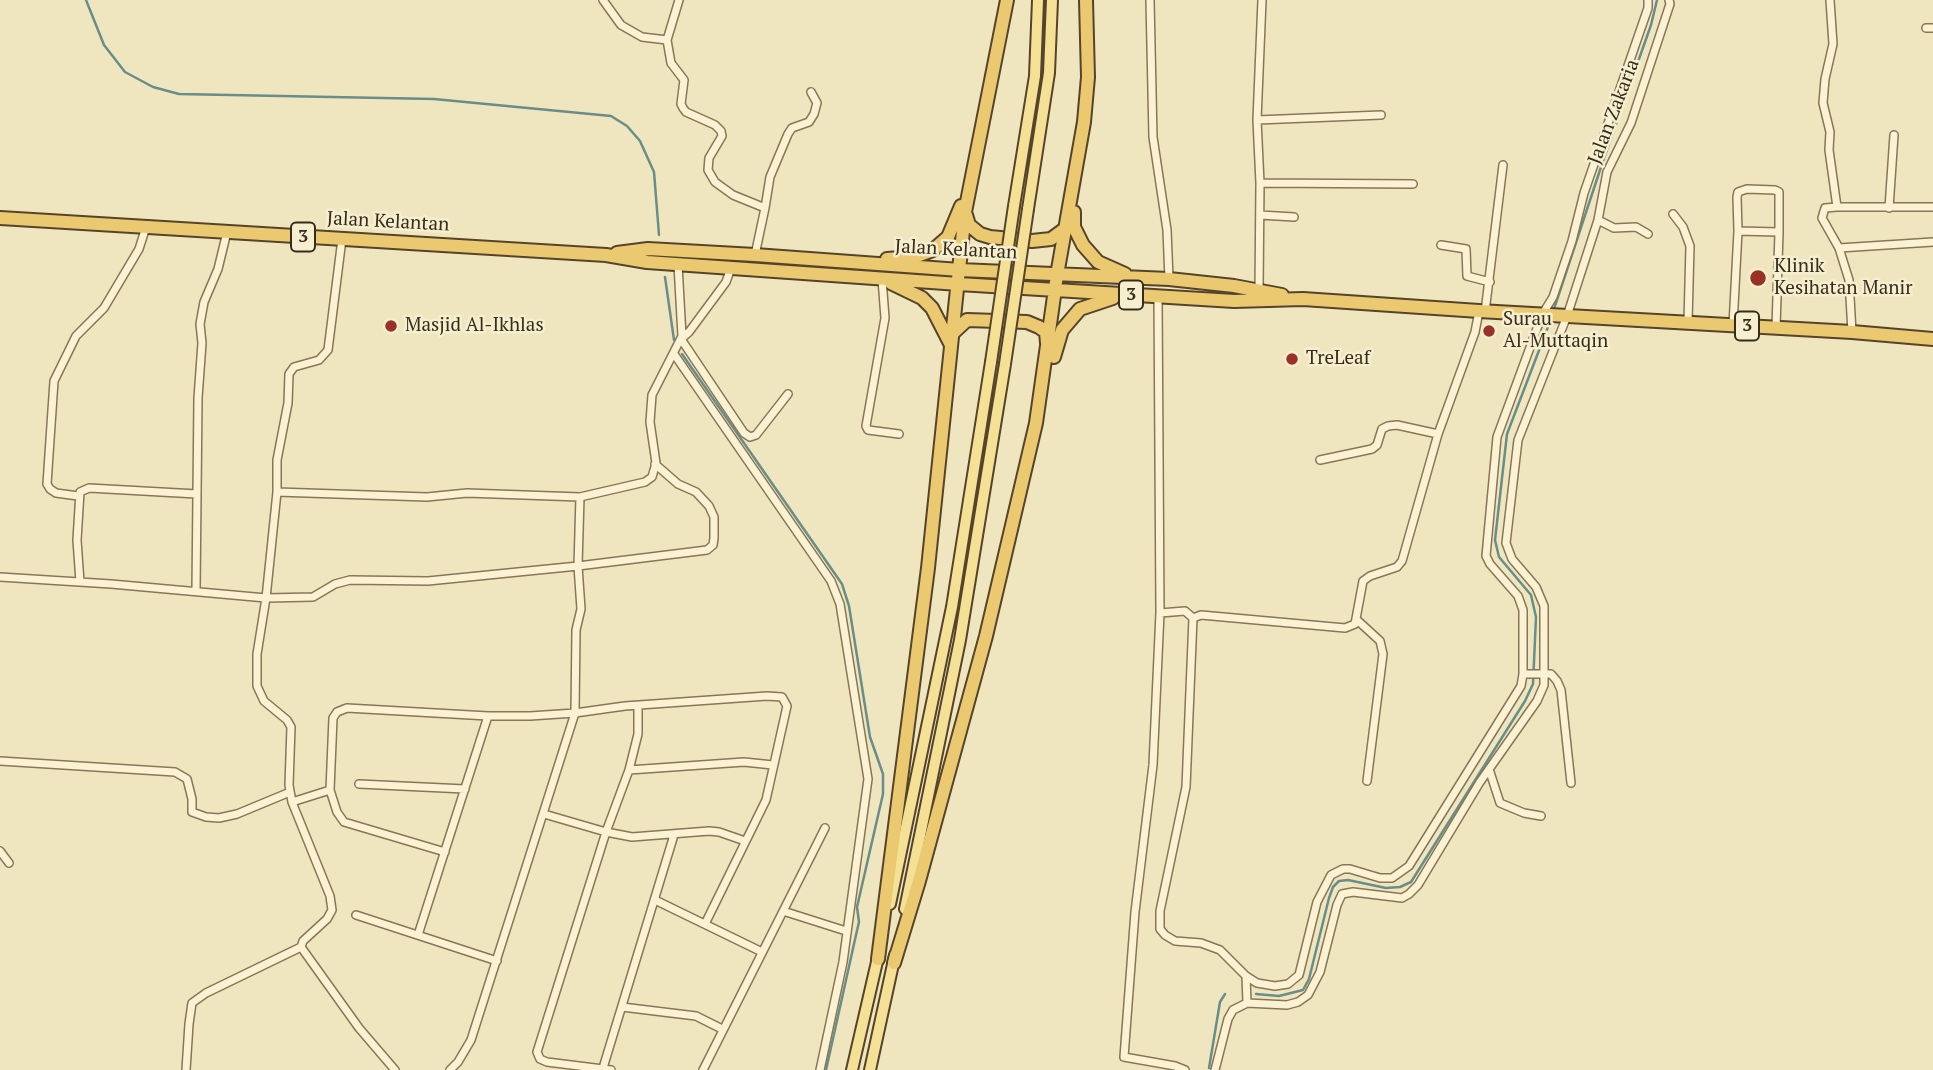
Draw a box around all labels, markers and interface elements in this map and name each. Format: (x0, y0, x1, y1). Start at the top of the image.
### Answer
street label: Jalan Zakaria (1584, 56, 1644, 168)
street label: Jalan Kelantan (326, 207, 450, 237)
road number: 3 (291, 222, 315, 251)
street label: Jalan Kelantan (894, 235, 1018, 265)
place label: Klinik Kesihatan Manir (1774, 256, 1913, 300)
marker: Klinik Kesihatan Manir (1748, 268, 1768, 288)
road number: 3 (1119, 281, 1143, 310)
place label: Surau Al-Muttaqin (1503, 309, 1608, 353)
road number: 3 (1735, 312, 1759, 340)
place label: Masjid Al-Ikhlas (405, 315, 544, 337)
marker: Masjid Al-Ikhlas (383, 318, 399, 334)
marker: Surau Al-Muttaqin (1481, 323, 1497, 339)
place label: TreLeaf (1306, 348, 1370, 370)
marker: TreLeaf (1284, 351, 1300, 367)

